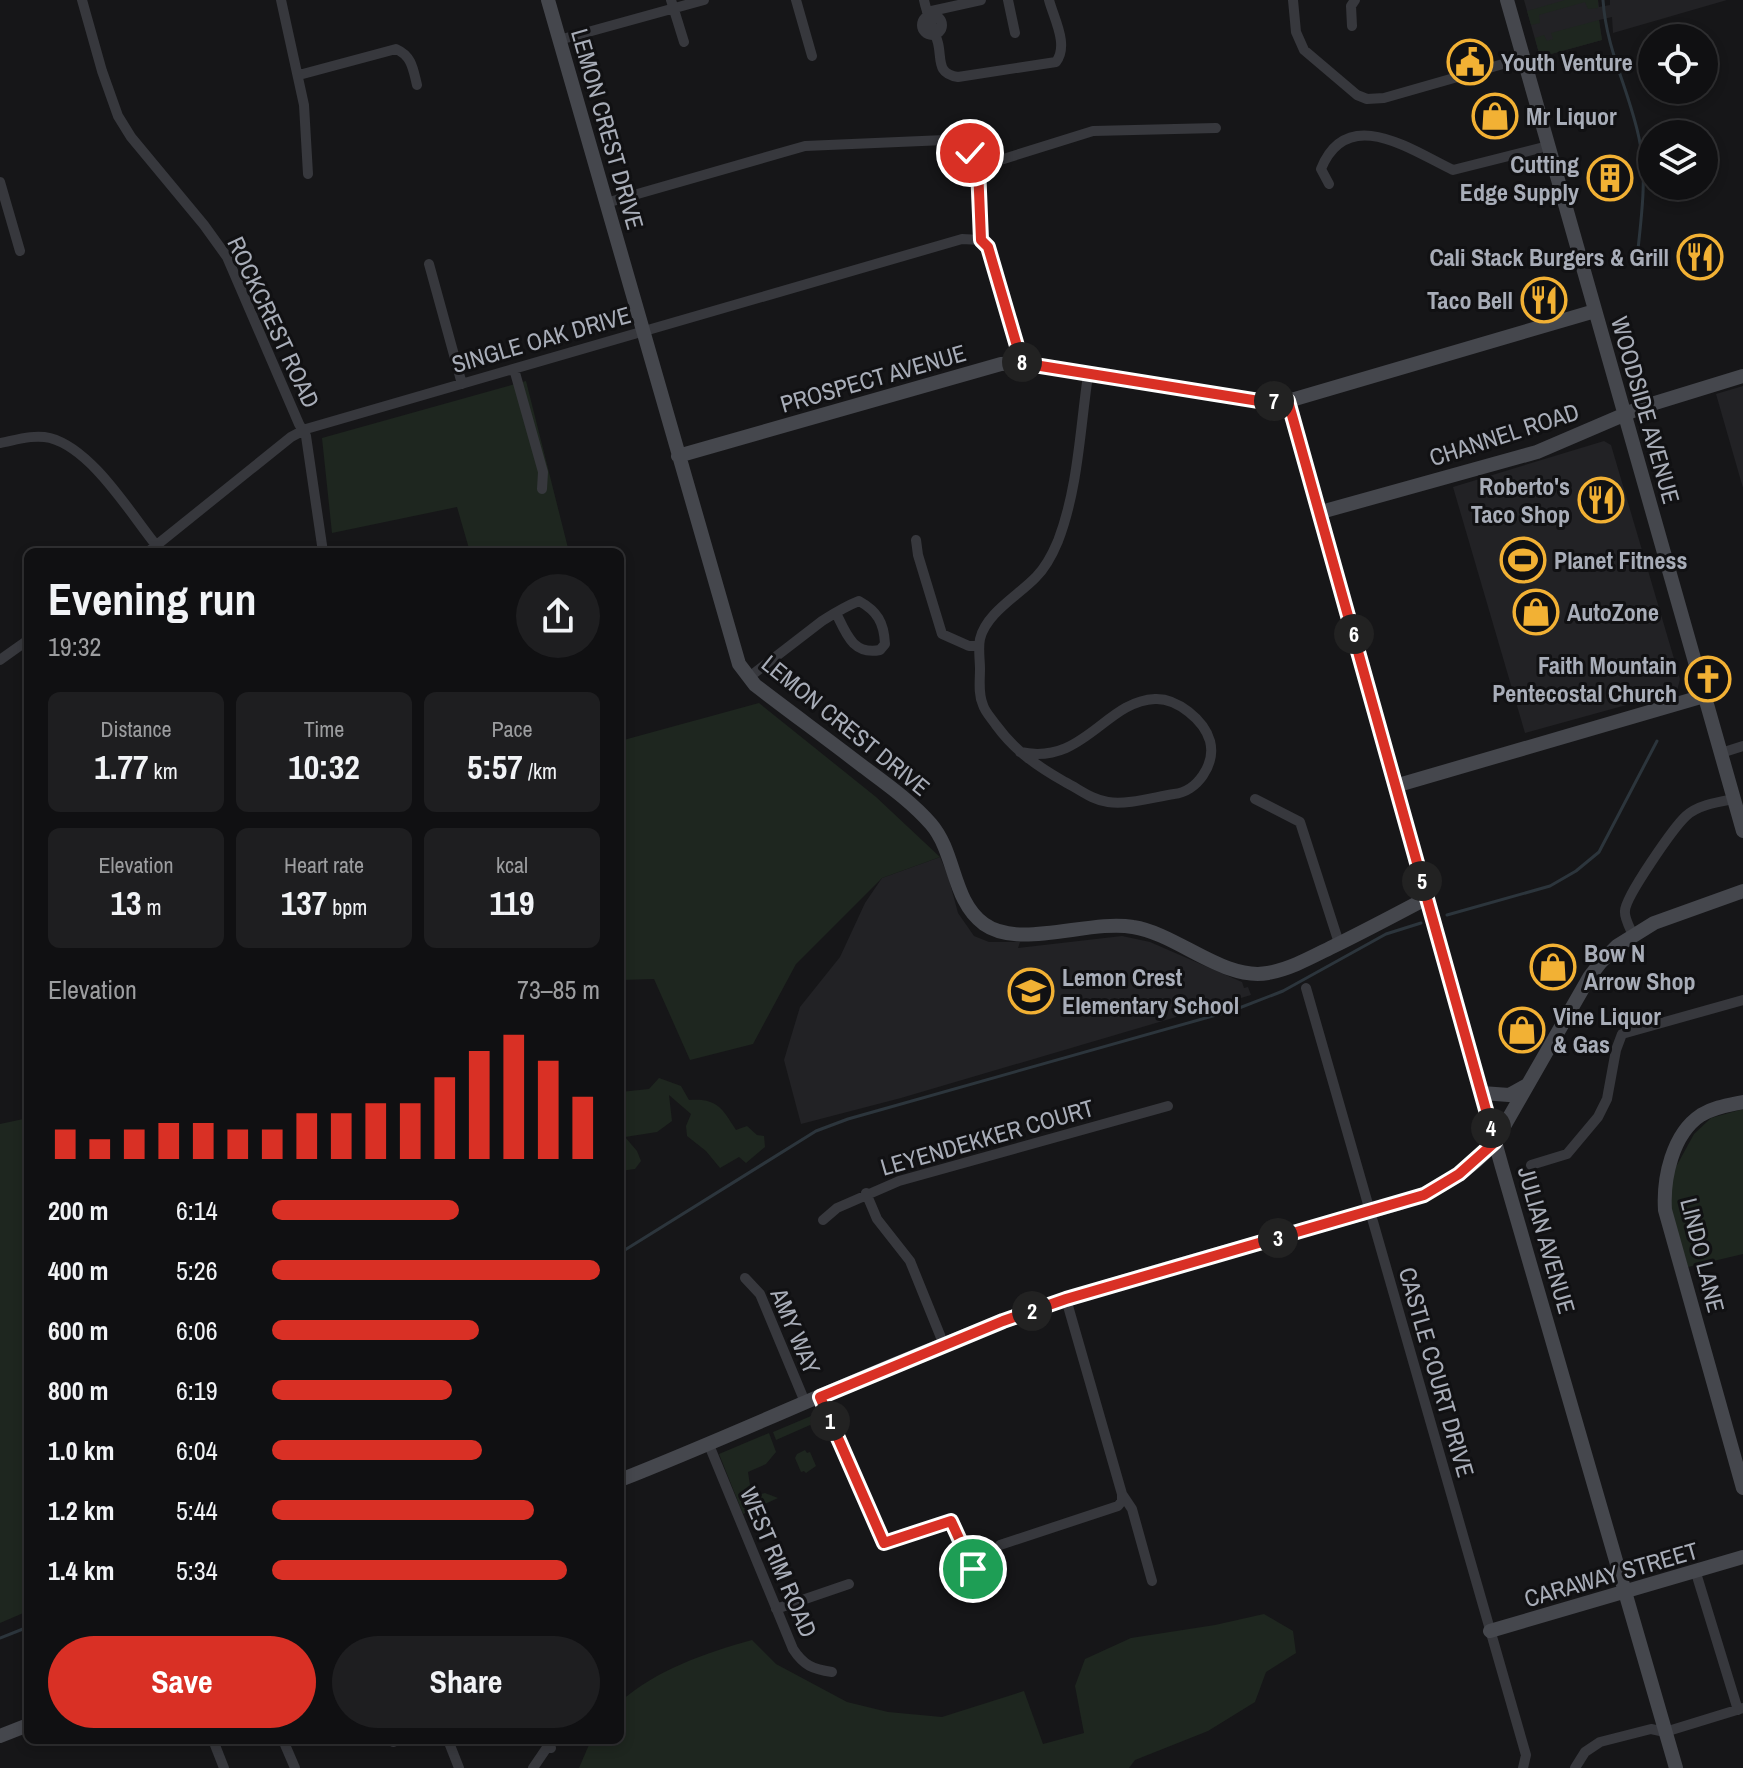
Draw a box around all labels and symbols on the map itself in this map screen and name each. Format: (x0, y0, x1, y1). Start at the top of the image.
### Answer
street label: LEMON CREST DRIVE (564, 25, 652, 233)
public building icon: Youth Venture (1446, 38, 1494, 86)
place label: Youth Venture (1501, 46, 1633, 78)
shop icon: Mr Liquor (1471, 92, 1519, 140)
place label: Mr Liquor (1526, 100, 1617, 132)
pin (936, 119, 1004, 187)
place label: Cutting Edge Supply (1460, 148, 1579, 208)
building icon: Cutting Edge Supply (1586, 154, 1634, 202)
street label: ROCKCREST ROAD (220, 231, 328, 413)
restaurant icon: Cali Stack Burgers & Grill (1676, 233, 1724, 281)
place label: Cali Stack Burgers & Grill (1429, 241, 1669, 273)
restaurant icon: Taco Bell (1520, 276, 1568, 324)
place label: Taco Bell (1427, 284, 1513, 316)
street label: SINGLE OAK DRIVE (448, 298, 634, 380)
street label: WOODSIDE AVENUE (1604, 313, 1688, 507)
street label: PROSPECT AVENUE (776, 336, 970, 420)
pin: 8 (1002, 342, 1042, 382)
pin: 7 (1254, 381, 1294, 421)
street label: CHANNEL ROAD (1425, 395, 1583, 473)
place label: Roberto's Taco Shop (1471, 470, 1570, 530)
restaurant icon: Roberto's Taco Shop (1577, 476, 1625, 524)
sports icon: Planet Fitness (1499, 536, 1547, 584)
place label: Planet Fitness (1554, 544, 1687, 576)
shop icon: AutoZone (1512, 588, 1560, 636)
place label: AutoZone (1567, 596, 1659, 628)
pin: 6 (1334, 614, 1374, 654)
street label: LEMON CREST DRIVE (755, 647, 937, 803)
place label: Faith Mountain Pentecostal Church (1492, 649, 1677, 709)
church icon: Faith Mountain Pentecostal Church (1684, 655, 1732, 703)
pin: 5 (1402, 861, 1442, 901)
place label: Bow N Arrow Shop (1584, 937, 1696, 997)
shop icon: Bow N Arrow Shop (1529, 943, 1577, 991)
place label: Lemon Crest Elementary School (1062, 961, 1239, 1021)
school or university icon: Lemon Crest Elementary School (1007, 967, 1055, 1015)
place label: Vine Liquor & Gas (1553, 1000, 1661, 1060)
shop icon: Vine Liquor & Gas (1498, 1006, 1546, 1054)
street label: LEYENDEKKER COURT (877, 1091, 1097, 1183)
pin: 4 (1471, 1108, 1511, 1148)
street label: JULIAN AVENUE (1511, 1163, 1583, 1317)
street label: LINDO LANE (1673, 1194, 1733, 1316)
pin: 3 (1258, 1218, 1298, 1258)
street label: CASTLE COURT DRIVE (1392, 1263, 1482, 1481)
street label: AMY WAY (763, 1282, 828, 1379)
pin: 2 (1012, 1291, 1052, 1331)
pin: 1 (810, 1401, 850, 1441)
street label: WEST RIM ROAD (733, 1482, 825, 1642)
street label: CARAWAY STREET (1520, 1534, 1702, 1614)
pin (939, 1535, 1007, 1603)

